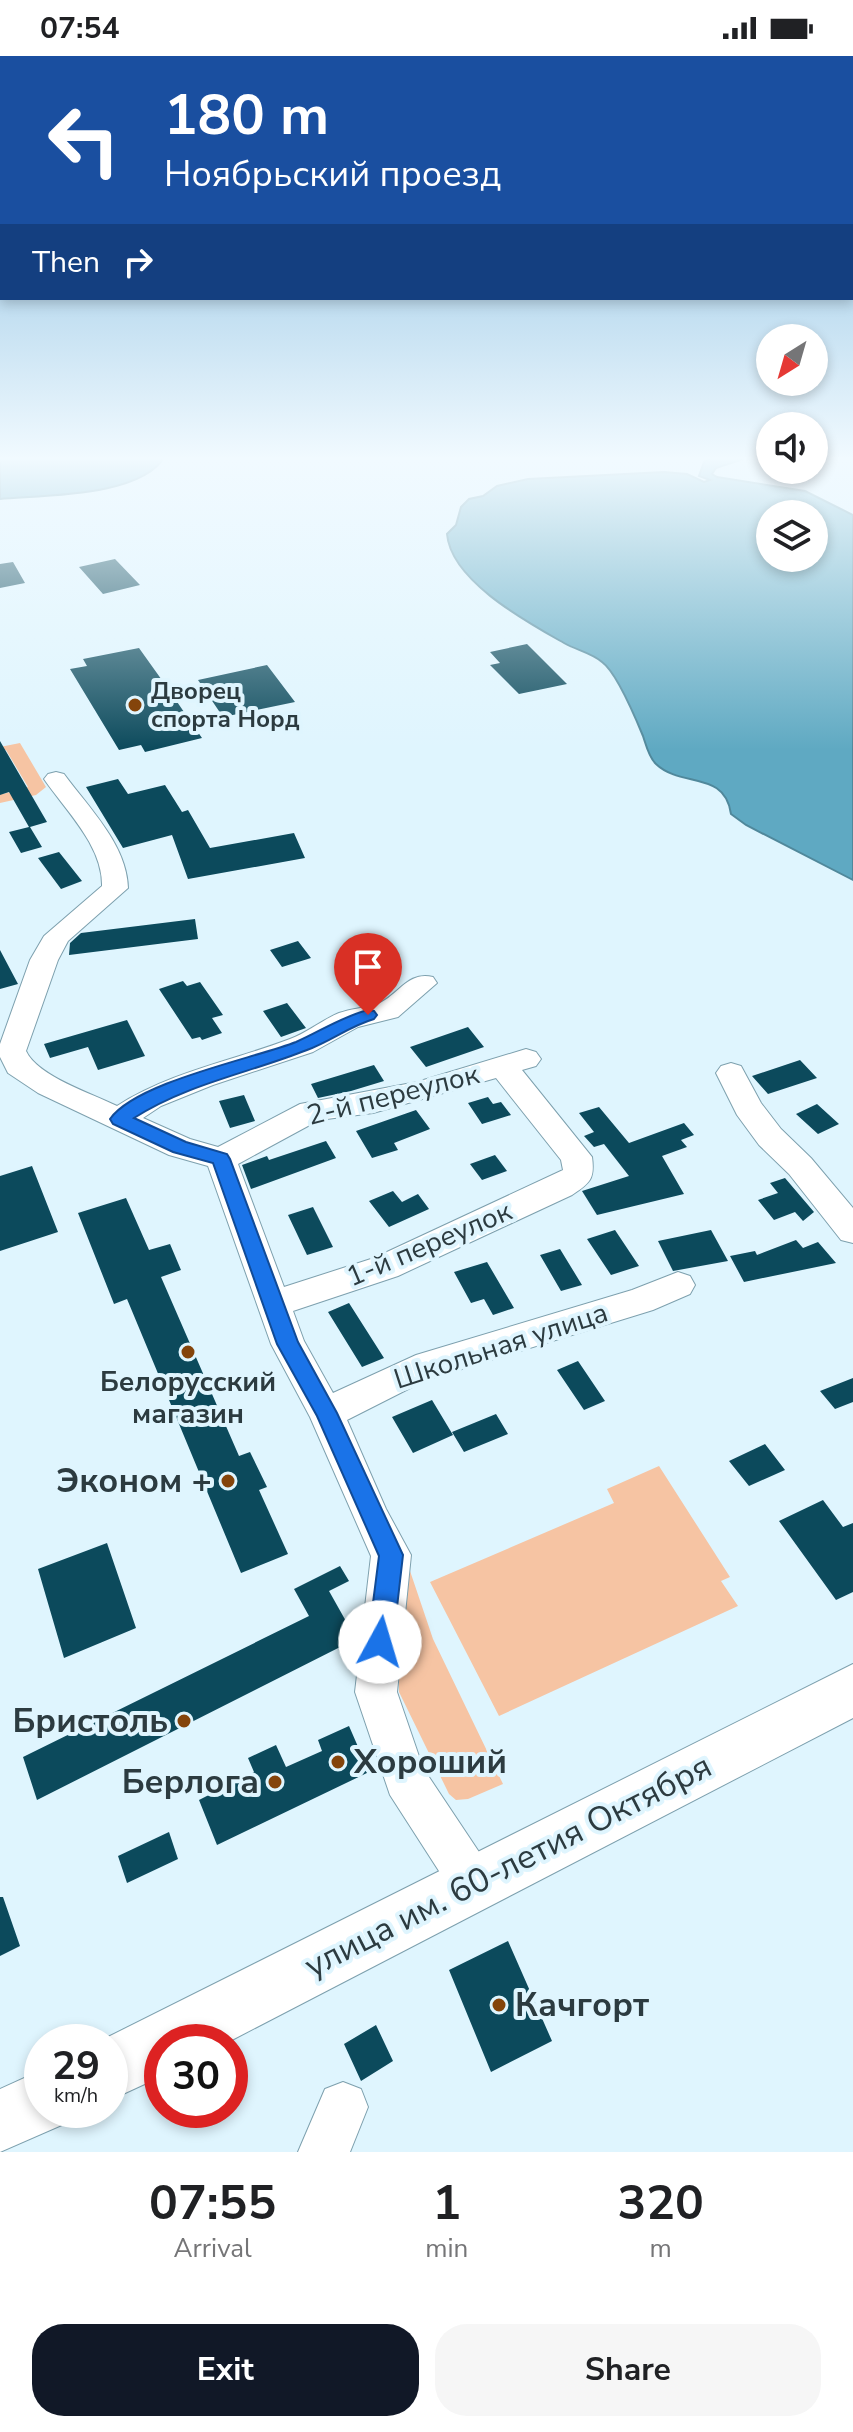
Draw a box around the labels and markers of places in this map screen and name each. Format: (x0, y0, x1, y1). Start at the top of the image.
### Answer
place label: Дворец спорта Норд (151, 675, 300, 735)
marker: Дворец спорта Норд (126, 696, 144, 714)
pin (334, 933, 402, 1015)
marker: Белорусский магазин (179, 1343, 197, 1361)
place label: Белорусский магазин (100, 1363, 276, 1433)
place label: Эконом + (56, 1458, 212, 1504)
marker: Эконом + (219, 1472, 237, 1490)
place label: Бристоль (12, 1698, 168, 1744)
marker: Бристоль (175, 1712, 193, 1730)
place label: Хороший (353, 1739, 507, 1785)
marker: Хороший (329, 1753, 347, 1771)
place label: Берлога (122, 1759, 259, 1805)
marker: Берлога (266, 1773, 284, 1791)
place label: Качгорт (515, 1982, 649, 2028)
marker: Качгорт (490, 1996, 508, 2014)

